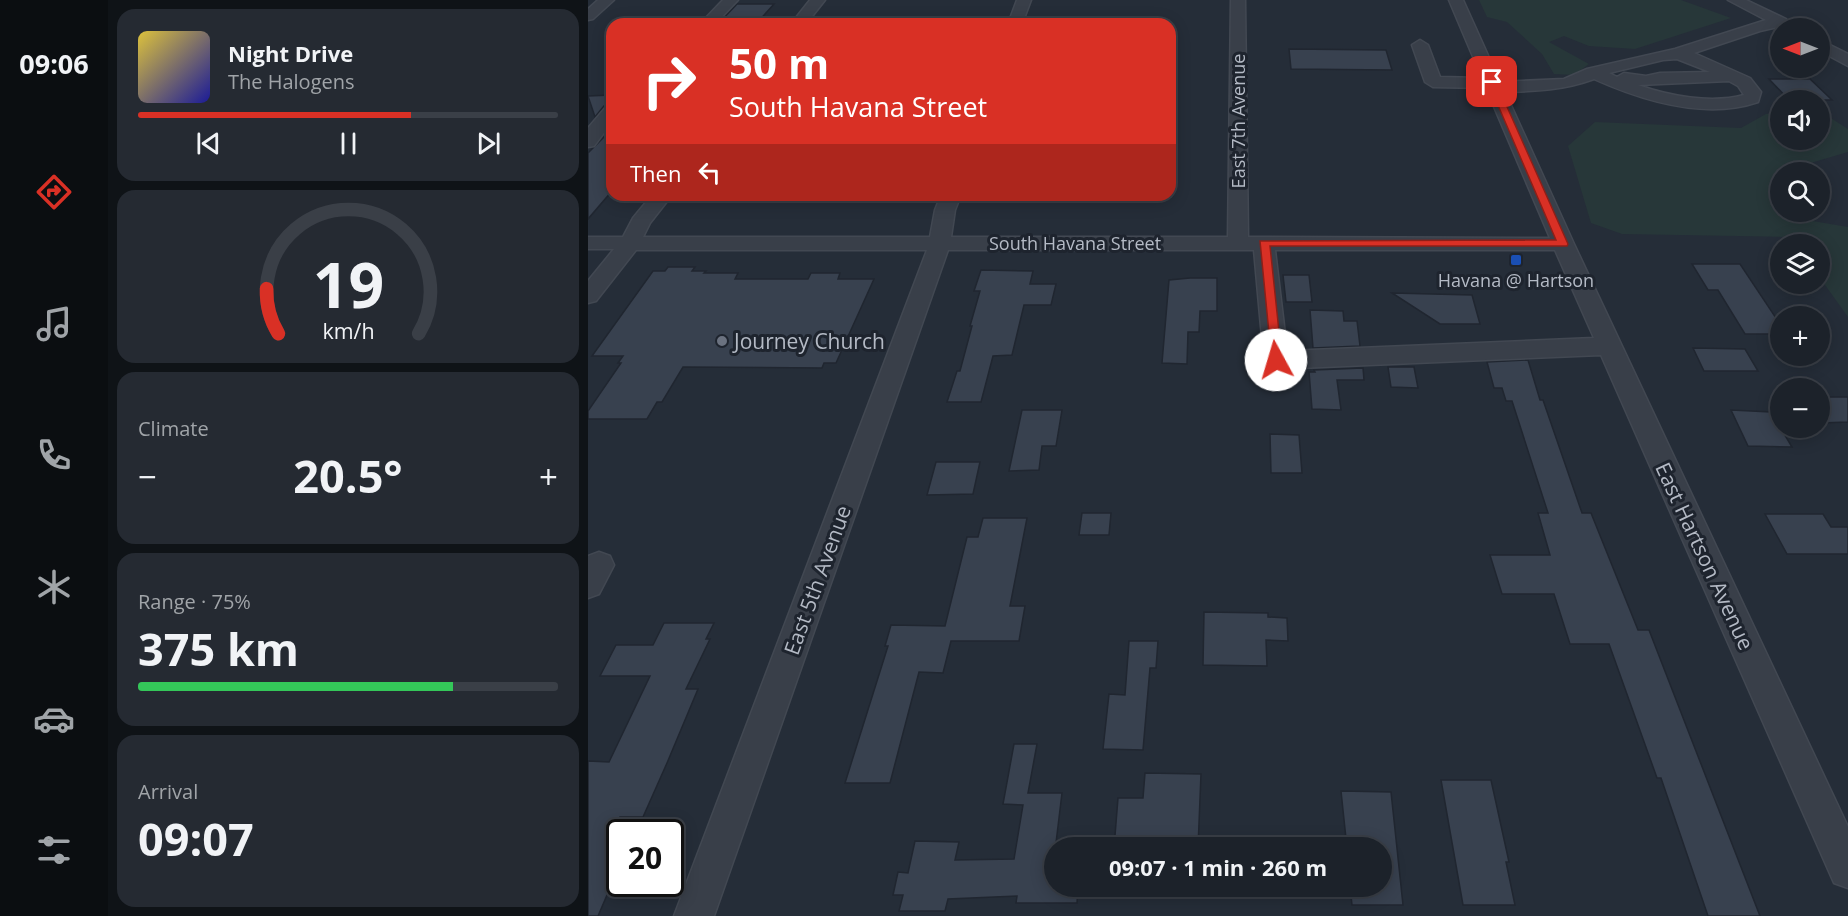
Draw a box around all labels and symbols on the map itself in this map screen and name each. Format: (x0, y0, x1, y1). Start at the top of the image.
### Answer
north arrow (1770, 18, 1830, 78)
street label: East 7th Avenue (1226, 54, 1250, 188)
pin (1466, 56, 1517, 107)
street label: South Havana Street (989, 231, 1161, 255)
marker: Havana @ Hartson (1509, 253, 1523, 267)
place label: Havana @ Hartson (1438, 268, 1594, 292)
place label: Journey Church (732, 327, 885, 355)
position arrow (1244, 328, 1308, 392)
marker: Journey Church (715, 334, 729, 348)
street label: East Hartson Avenue (1649, 458, 1761, 654)
street label: East 5th Avenue (777, 501, 857, 659)
speed limit sign: 20 (606, 819, 684, 897)

